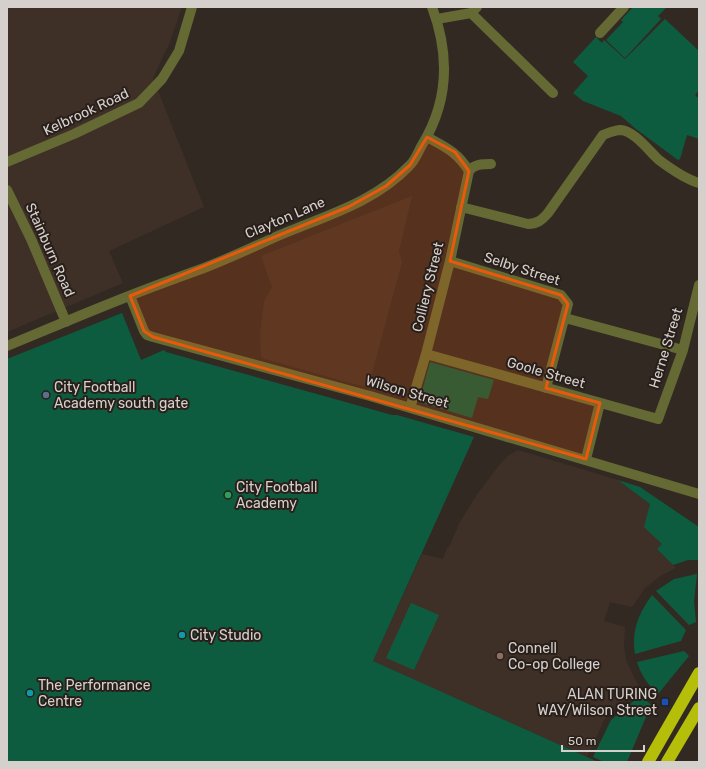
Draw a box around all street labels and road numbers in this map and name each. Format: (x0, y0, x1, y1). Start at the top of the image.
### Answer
street label: Kelbrook Road (40, 85, 132, 139)
street label: Clayton Lane (242, 193, 328, 243)
street label: Stainburn Road (22, 200, 78, 300)
street label: Colliery Street (409, 240, 447, 334)
street label: Selby Street (482, 249, 563, 289)
street label: Herne Street (646, 305, 686, 390)
street label: Goole Street (505, 354, 588, 392)
street label: Wilson Street (364, 372, 451, 412)

